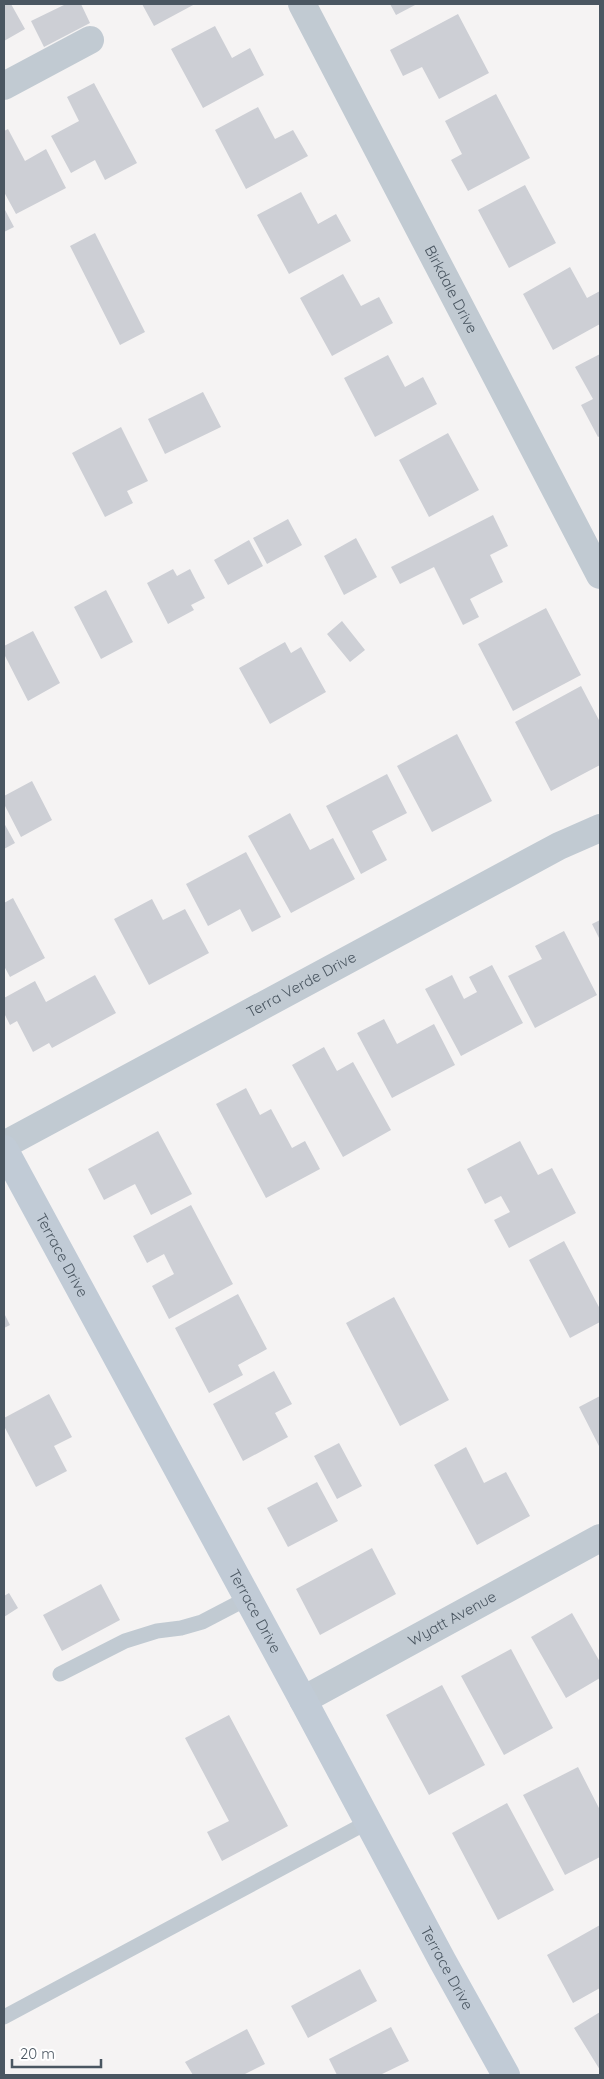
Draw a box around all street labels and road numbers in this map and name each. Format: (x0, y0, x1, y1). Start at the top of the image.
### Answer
street label: Birkdale Drive (421, 242, 482, 336)
street label: Terra Verde Drive (243, 947, 359, 1021)
street label: Terrace Drive (32, 1210, 93, 1300)
street label: Terrace Drive (225, 1566, 286, 1656)
street label: Wyatt Avenue (405, 1586, 499, 1650)
street label: Terrace Drive (417, 1923, 478, 2013)

